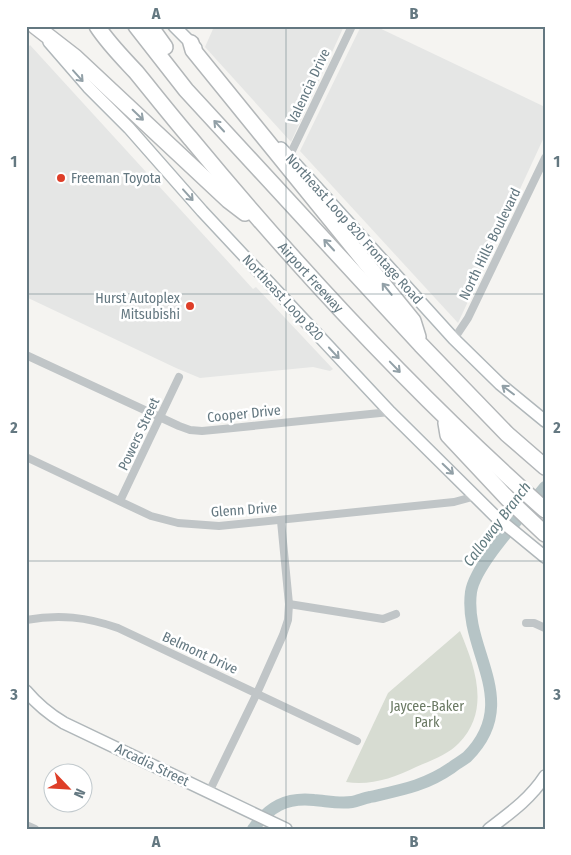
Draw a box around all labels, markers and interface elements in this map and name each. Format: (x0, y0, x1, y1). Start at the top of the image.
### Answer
text: A (151, 4, 161, 23)
text: B (410, 4, 419, 23)
street label: Valencia Drive (284, 46, 334, 126)
one-way arrow (72, 69, 84, 82)
one-way arrow (132, 109, 145, 121)
one-way arrow (213, 119, 224, 132)
street label: Northeast Loop 820 Frontage Road (282, 150, 426, 308)
text: 1 (11, 152, 17, 171)
text: 1 (554, 152, 560, 171)
place label: Freeman Toyota (71, 170, 161, 187)
marker: Freeman Toyota (55, 172, 67, 184)
street label: North Hills Boulevard (456, 185, 524, 303)
one-way arrow (182, 189, 194, 202)
street label: Airport Freeway (275, 238, 348, 316)
one-way arrow (323, 238, 335, 251)
street label: Northeast Loop 820 (239, 251, 327, 345)
one-way arrow (382, 283, 393, 296)
place label: Hurst Autoplex Mitsubishi (95, 290, 181, 323)
marker: Hurst Autoplex Mitsubishi (184, 300, 196, 312)
one-way arrow (328, 347, 340, 359)
one-way arrow (389, 361, 401, 373)
one-way arrow (501, 385, 515, 395)
street label: Powers Street (115, 394, 164, 473)
street label: Cooper Drive (206, 402, 282, 426)
text: 2 (9, 418, 18, 437)
text: 2 (552, 418, 561, 437)
one-way arrow (442, 463, 454, 475)
water label: Calloway Branch (459, 478, 535, 570)
street label: Glenn Drive (210, 499, 278, 521)
street label: Belmont Drive (160, 628, 240, 678)
text: 3 (9, 685, 18, 704)
text: 3 (552, 685, 561, 704)
park label: Jaycee-Baker Park (390, 698, 464, 731)
street label: Arcadia Street (112, 740, 192, 790)
north arrow (42, 762, 92, 812)
text: N (70, 786, 89, 801)
text: A (151, 832, 161, 851)
text: B (410, 832, 419, 851)

